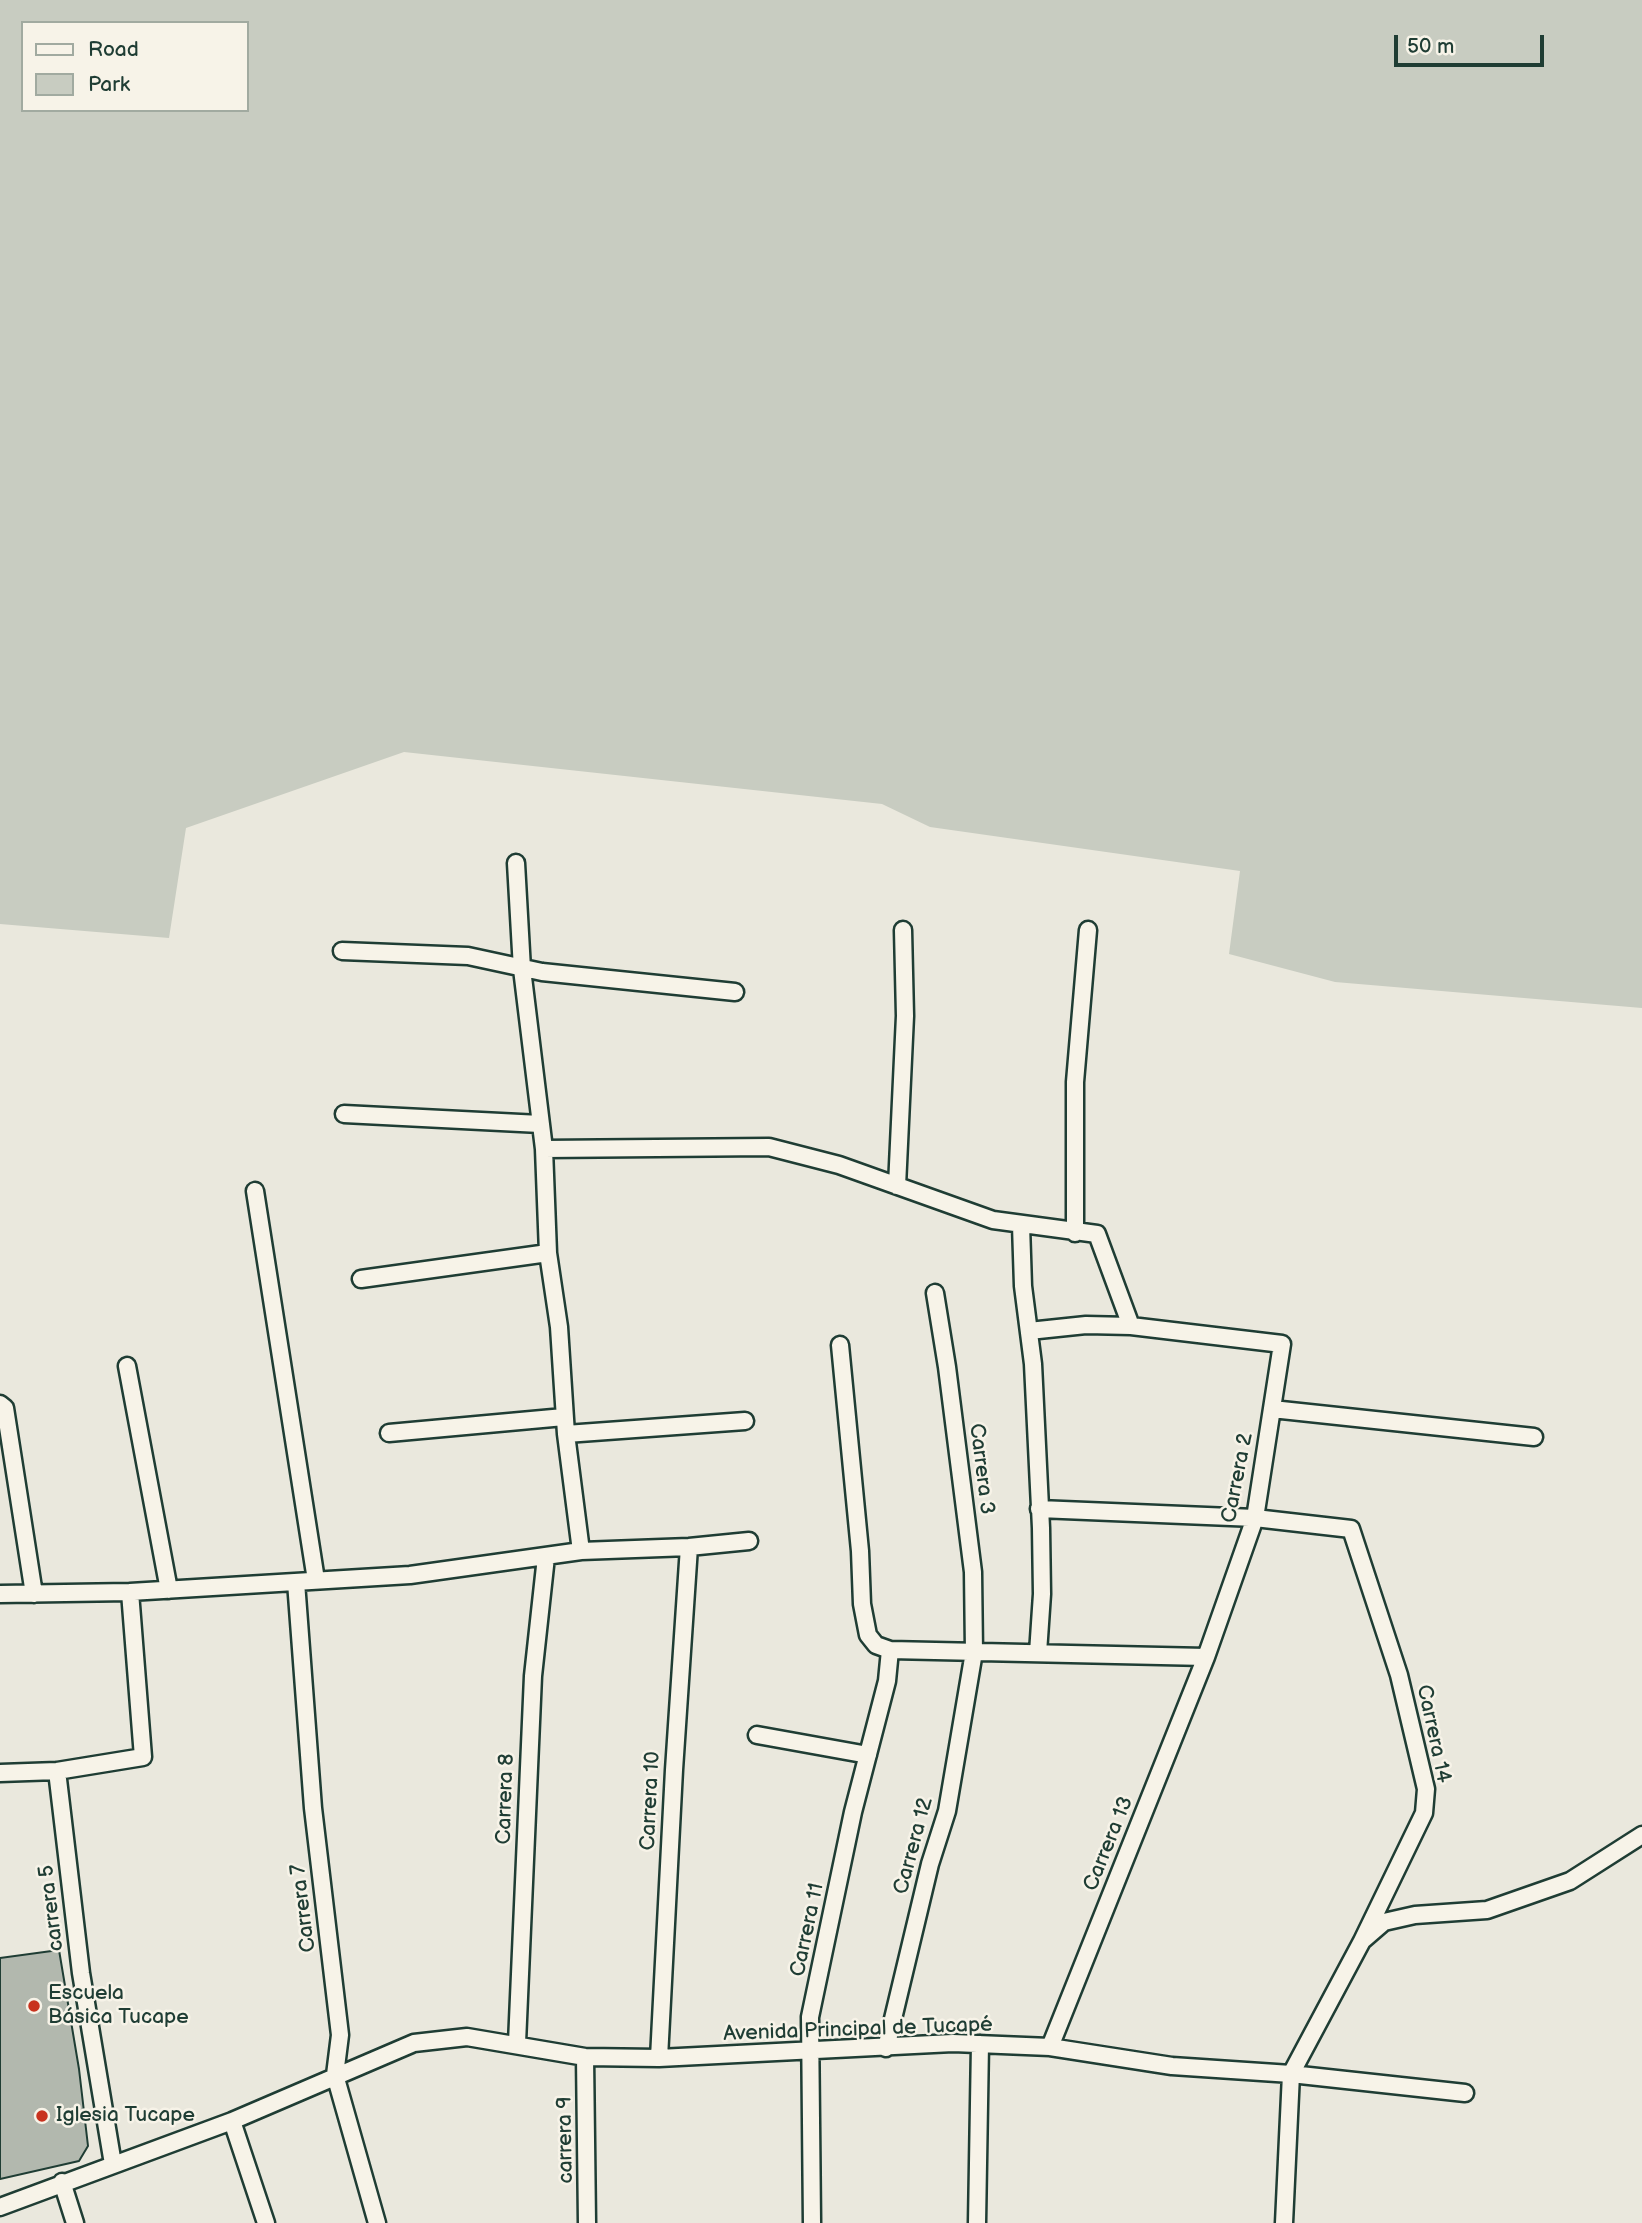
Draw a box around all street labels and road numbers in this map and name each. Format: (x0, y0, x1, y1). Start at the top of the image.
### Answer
street label: Carrera 3 (963, 1422, 999, 1516)
street label: Carrera 2 (1217, 1431, 1259, 1525)
street label: Carrera 14 (1410, 1683, 1456, 1785)
street label: Carrera 10 (636, 1751, 666, 1851)
street label: Carrera 8 (492, 1753, 520, 1845)
street label: Carrera 13 (1079, 1793, 1139, 1895)
street label: Carrera 12 (889, 1795, 939, 1897)
street label: Carrera 7 (286, 1862, 322, 1954)
street label: carrera 5 (34, 1863, 70, 1953)
street label: Carrera 11 (786, 1881, 830, 1979)
street label: Avenida Principal de Tucapé (723, 2013, 993, 2047)
street label: carrera 9 (553, 2096, 579, 2184)

